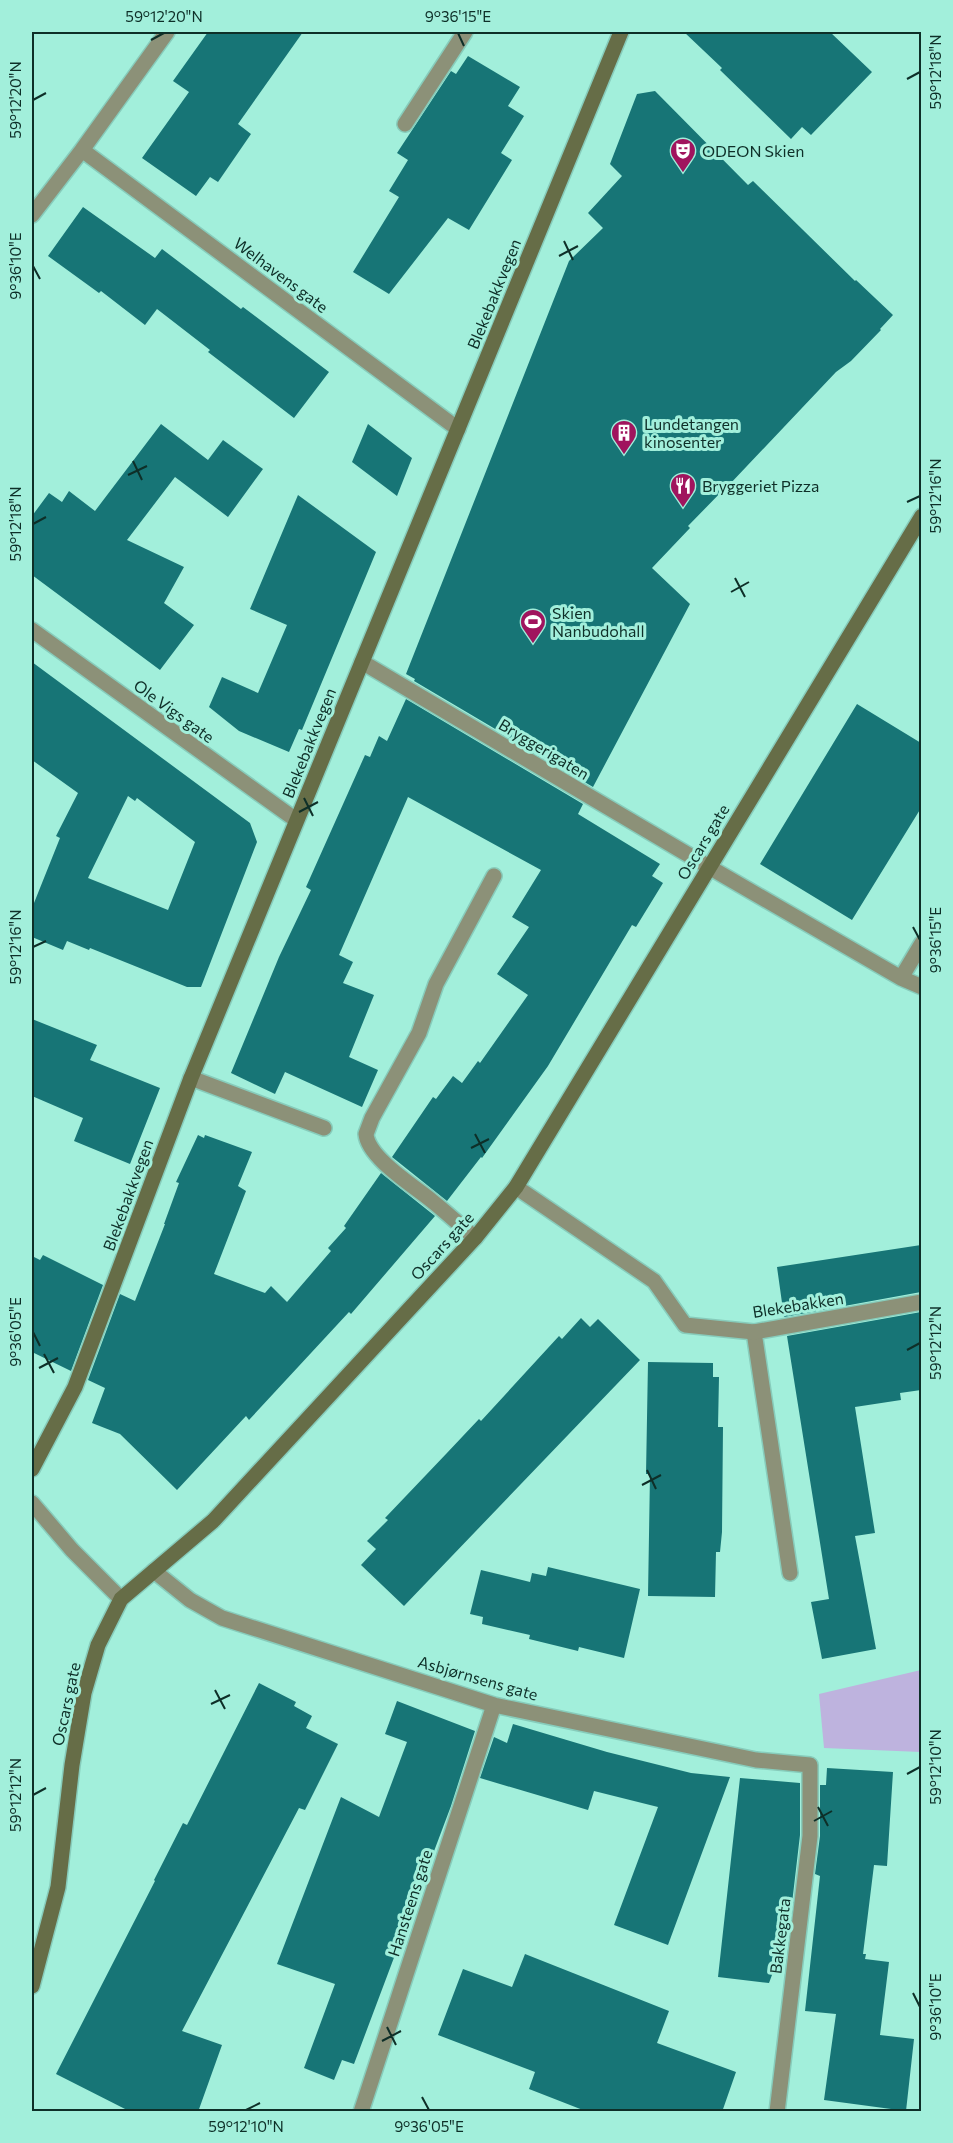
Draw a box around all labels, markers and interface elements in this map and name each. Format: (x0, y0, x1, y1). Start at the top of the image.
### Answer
text: 59°12'20"N (125, 7, 203, 25)
text: 9°36'15"E (425, 7, 491, 25)
text: 59°12'18"N (926, 35, 944, 109)
text: 59°12'20"N (6, 61, 24, 139)
theatre icon: ODEON Skien (668, 136, 698, 174)
place label: ODEON Skien (702, 141, 804, 160)
text: 9°36'10"E (6, 232, 24, 300)
street label: Welhavens gate (231, 233, 332, 316)
street label: Blekebakkvegen (463, 236, 524, 352)
place label: Lundetangen kinosenter (644, 414, 739, 451)
building icon: Lundetangen kinosenter (609, 418, 639, 456)
text: 59°12'16"N (926, 459, 944, 533)
restaurant icon: Bryggeriet Pizza (668, 471, 698, 509)
place label: Bryggeriet Pizza (702, 476, 819, 495)
text: 59°12'18"N (6, 487, 24, 561)
place label: Skien Nanbudohall (552, 603, 644, 640)
sports icon: Skien Nanbudohall (518, 607, 548, 645)
street label: Ole Vigs gate (130, 675, 218, 746)
street label: Blekebakkvegen (278, 685, 339, 801)
street label: Bryggerigaten (496, 714, 593, 783)
street label: Oscars gate (673, 800, 733, 883)
text: 9°36'15"E (926, 907, 944, 973)
text: 59°12'16"N (6, 910, 24, 984)
street label: Blekebakkvegen (99, 1136, 157, 1253)
street label: Oscars gate (406, 1208, 477, 1284)
street label: Blekebakken (751, 1288, 845, 1321)
text: 9°36'05"E (6, 1297, 24, 1367)
text: 59°12'12"N (926, 1306, 944, 1380)
street label: Asbjørnsens gate (416, 1651, 540, 1704)
street label: Oscars gate (47, 1660, 84, 1747)
text: 59°12'10"N (926, 1729, 944, 1805)
text: 59°12'12"N (6, 1758, 24, 1832)
street label: Hansteens gate (383, 1847, 436, 1959)
street label: Bakkegata (765, 1897, 794, 1975)
text: 9°36'10"E (926, 1973, 944, 2041)
text: 59°12'10"N (208, 2117, 284, 2135)
text: 9°36'05"E (394, 2117, 464, 2135)

